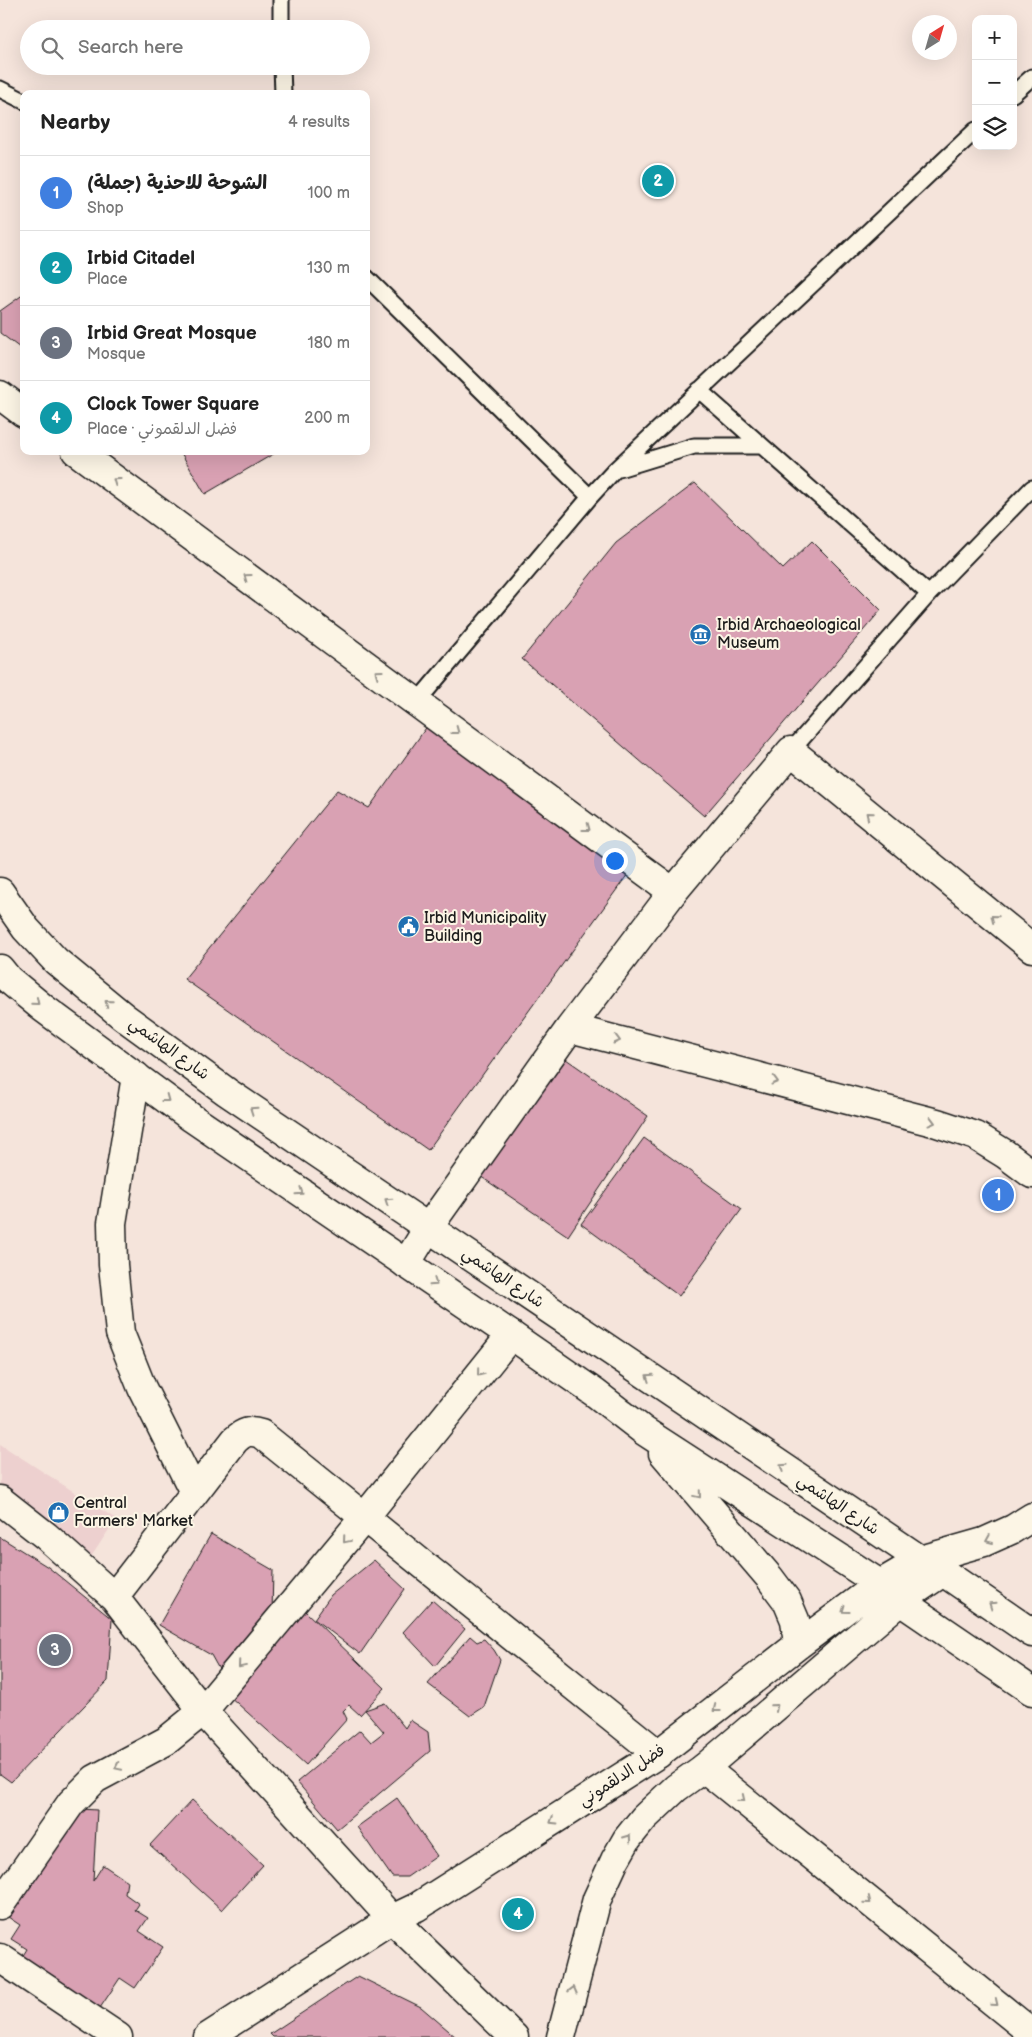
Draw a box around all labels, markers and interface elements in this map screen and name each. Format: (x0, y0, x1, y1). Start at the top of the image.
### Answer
north arrow (912, 15, 957, 60)
map controls (972, 15, 1017, 150)
button: + (972, 15, 1017, 60)
search box (20, 20, 370, 75)
icon: search (38, 34, 66, 62)
text: Search here (78, 36, 183, 59)
button: − (972, 60, 1017, 105)
button: layers (972, 105, 1017, 150)
text: Nearby (40, 110, 110, 135)
text: 4 results (288, 113, 350, 132)
pin: 2 (642, 162, 674, 200)
text: الشوحة للاحذية (جملة) (87, 172, 267, 195)
text: 1 (53, 184, 59, 203)
text: 100 m (307, 184, 350, 203)
text: Shop (87, 199, 124, 218)
text: Irbid Citadel (87, 247, 195, 270)
text: 2 (51, 259, 61, 278)
text: 130 m (307, 259, 350, 278)
text: Place (87, 270, 128, 289)
text: Irbid Great Mosque (87, 322, 257, 345)
text: 3 (51, 334, 61, 353)
text: 180 m (308, 334, 350, 353)
text: Mosque (87, 345, 146, 364)
text: Clock Tower Square (87, 393, 259, 416)
text: 4 (51, 409, 61, 428)
text: 200 m (304, 409, 350, 428)
text: Place · فضل الدلقموني (87, 420, 237, 439)
one-way arrow (113, 478, 122, 486)
one-way arrow (243, 574, 253, 583)
place label: Irbid Archaeological Museum (717, 616, 861, 653)
museum icon: Irbid Archaeological Museum (689, 622, 713, 646)
one-way arrow (375, 671, 384, 679)
one-way arrow (450, 725, 460, 734)
one-way arrow (865, 811, 874, 820)
one-way arrow (581, 823, 590, 831)
your location (602, 848, 628, 874)
place label: Irbid Municipality Building (424, 909, 547, 946)
one-way arrow (991, 914, 1000, 923)
public building icon: Irbid Municipality Building (396, 915, 420, 939)
one-way arrow (30, 996, 39, 1005)
one-way arrow (105, 1001, 114, 1009)
street label: شارع الهاشمي (123, 1014, 213, 1088)
one-way arrow (613, 1034, 622, 1045)
one-way arrow (770, 1075, 778, 1085)
one-way arrow (160, 1093, 170, 1102)
one-way arrow (250, 1106, 259, 1116)
one-way arrow (927, 1116, 935, 1126)
pin: 1 (982, 1176, 1014, 1214)
one-way arrow (295, 1185, 304, 1195)
one-way arrow (384, 1198, 394, 1207)
street label: شارع الهاشمي (456, 1244, 547, 1316)
one-way arrow (428, 1277, 438, 1286)
one-way arrow (478, 1367, 486, 1376)
one-way arrow (645, 1373, 654, 1383)
one-way arrow (780, 1464, 789, 1474)
street label: شارع الهاشمي (791, 1471, 882, 1543)
one-way arrow (693, 1489, 701, 1498)
place label: Central Farmers' Market (74, 1494, 193, 1531)
shop icon: Central Farmers' Market (46, 1500, 70, 1524)
one-way arrow (985, 1533, 994, 1544)
one-way arrow (342, 1535, 351, 1544)
one-way arrow (988, 1602, 997, 1611)
one-way arrow (842, 1605, 851, 1613)
pin: 3 (39, 1631, 71, 1669)
one-way arrow (239, 1659, 247, 1668)
one-way arrow (712, 1703, 721, 1712)
one-way arrow (770, 1704, 779, 1713)
street label: فضل الدلقموني (575, 1741, 671, 1814)
one-way arrow (114, 1761, 123, 1771)
one-way arrow (736, 1793, 745, 1802)
one-way arrow (550, 1815, 559, 1825)
one-way arrow (622, 1834, 631, 1844)
pin: 4 (502, 1895, 534, 1933)
one-way arrow (862, 1895, 871, 1903)
one-way arrow (568, 1986, 578, 1994)
one-way arrow (989, 1997, 998, 2006)

